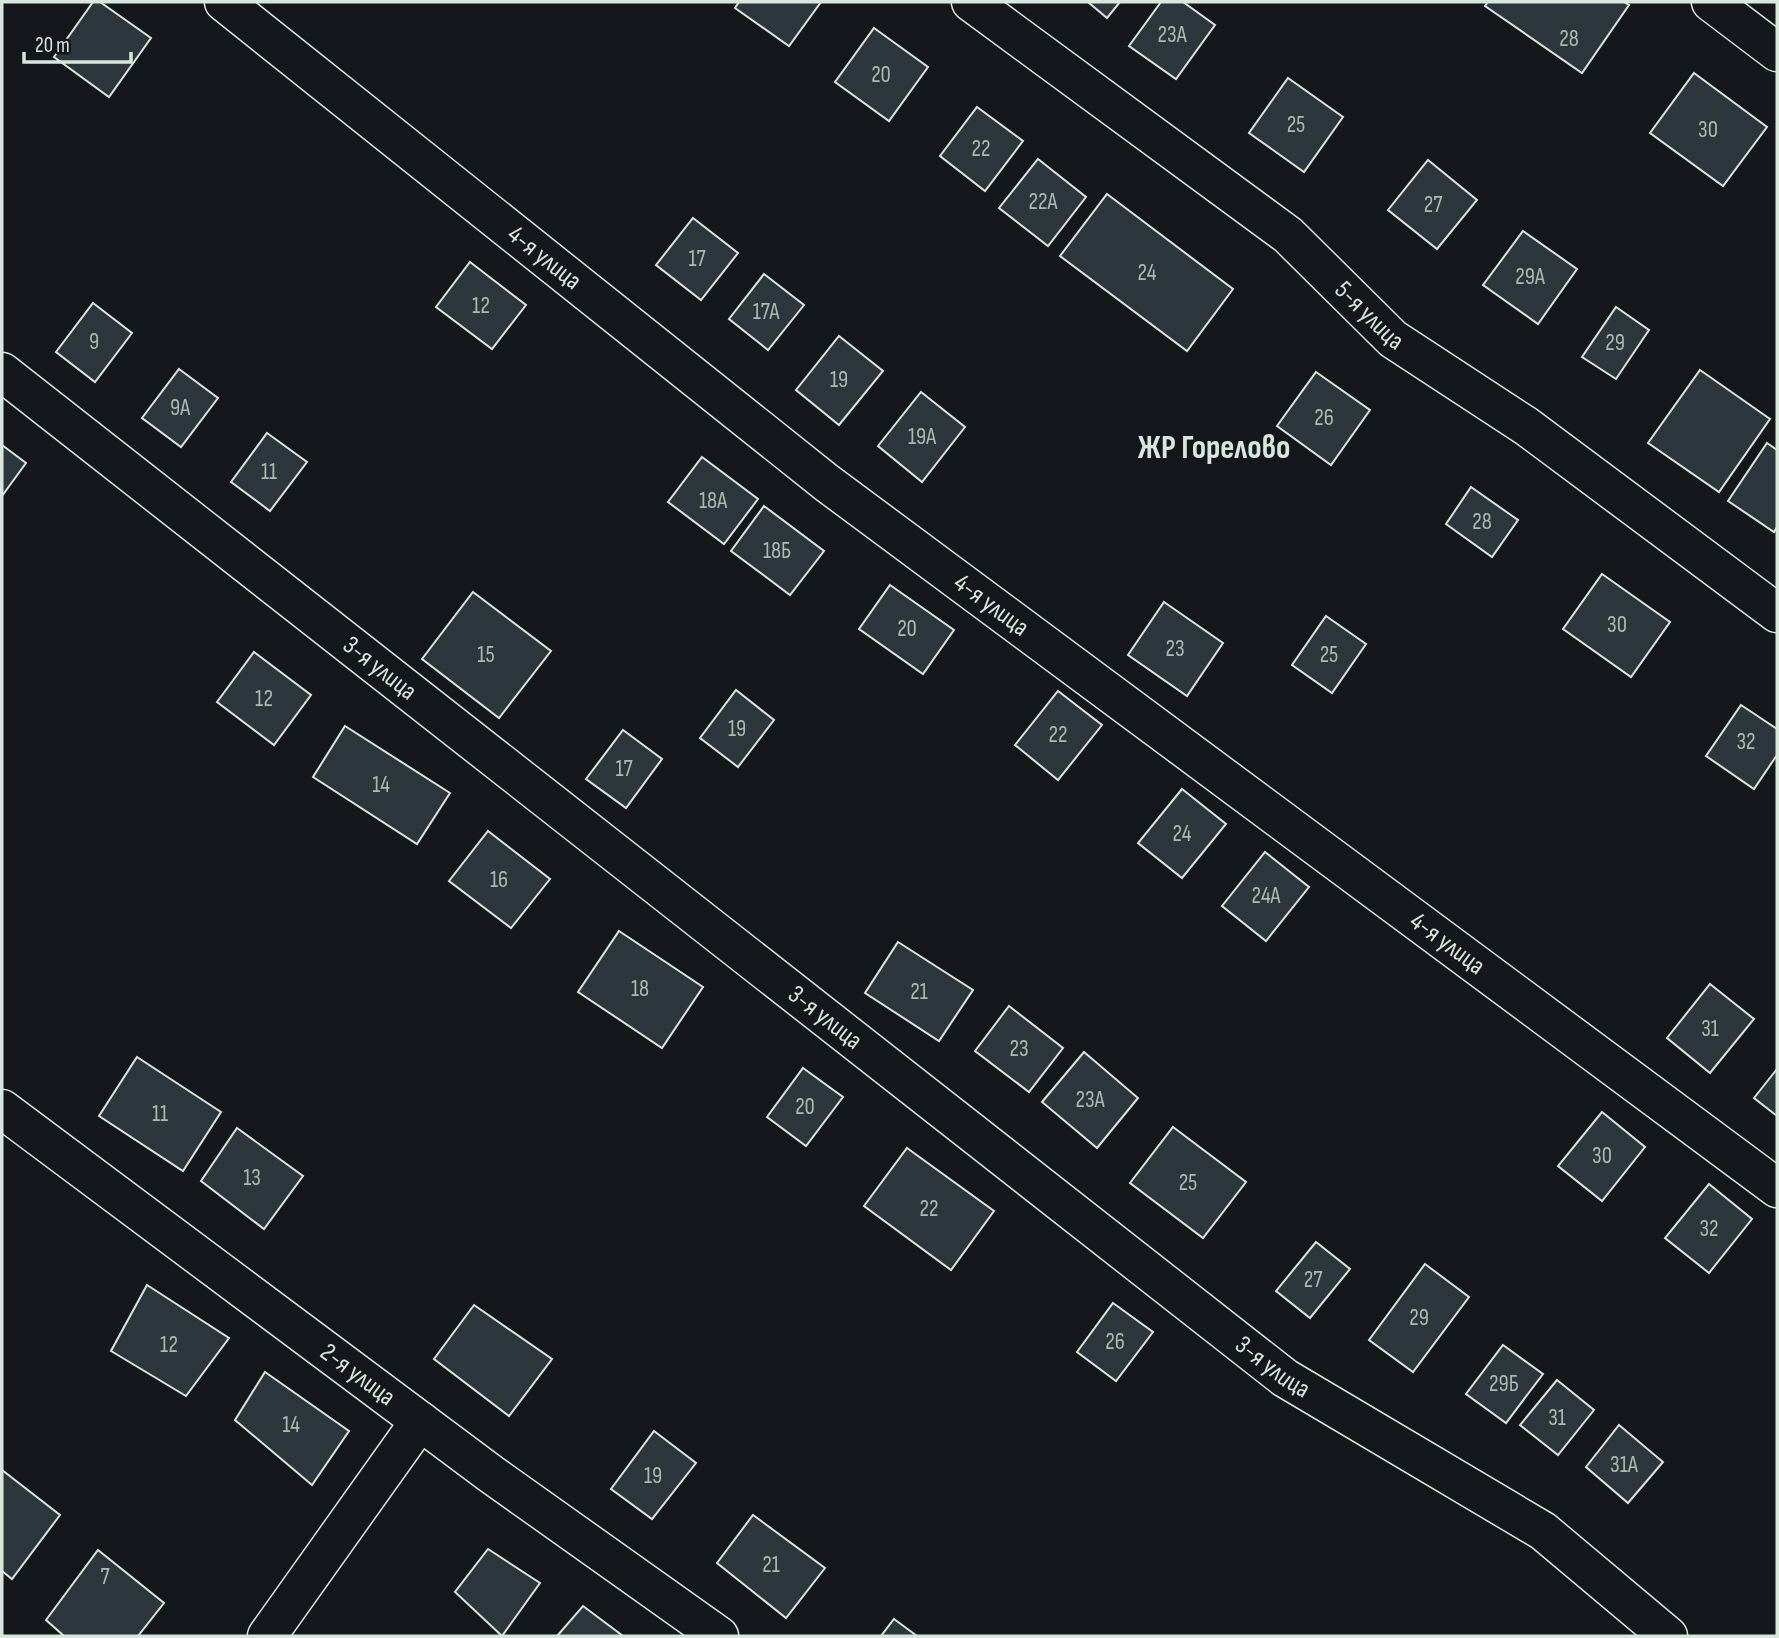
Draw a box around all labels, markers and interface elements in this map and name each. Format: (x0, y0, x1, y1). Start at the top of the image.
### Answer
scale bar (24, 21, 131, 65)
house number: 23А (1157, 21, 1187, 49)
house number: 28 (1559, 25, 1579, 53)
text: 20 m (35, 33, 70, 58)
house number: 20 (871, 61, 891, 89)
house number: 25 (1287, 111, 1305, 139)
house number: 30 (1698, 116, 1718, 144)
house number: 22 (972, 135, 990, 163)
house number: 22А (1029, 188, 1058, 216)
house number: 27 (1424, 191, 1442, 219)
street label: 4-я улица (501, 219, 588, 296)
house number: 17 (688, 245, 706, 273)
house number: 24 (1138, 259, 1157, 287)
house number: 29А (1515, 263, 1545, 291)
street label: 5-я улица (1328, 275, 1409, 357)
house number: 12 (472, 292, 490, 320)
house number: 17А (753, 298, 779, 326)
house number: 9 (89, 328, 99, 356)
house number: 29 (1605, 329, 1625, 357)
house number: 19 (830, 366, 848, 394)
house number: 9А (170, 394, 190, 422)
house number: 26 (1314, 404, 1334, 432)
house number: 19А (908, 423, 936, 451)
district label: ЖР Горелово (1138, 428, 1290, 468)
house number: 11 (261, 458, 277, 486)
house number: 18А (699, 487, 727, 515)
house number: 28 (1472, 508, 1492, 536)
house number: 18Б (763, 537, 791, 565)
street label: 4-я улица (948, 567, 1035, 643)
house number: 30 (1607, 611, 1627, 639)
house number: 20 (897, 615, 917, 643)
street label: 3-я улица (336, 630, 423, 707)
house number: 23 (1165, 635, 1185, 663)
house number: 15 (477, 641, 495, 669)
house number: 25 (1320, 641, 1338, 669)
house number: 12 (255, 685, 273, 713)
house number: 19 (728, 715, 746, 743)
house number: 22 (1049, 721, 1067, 749)
house number: 32 (1736, 728, 1756, 756)
house number: 17 (615, 755, 633, 783)
house number: 14 (372, 771, 390, 799)
house number: 24 (1173, 820, 1192, 848)
house number: 16 (490, 866, 508, 894)
house number: 24А (1252, 882, 1281, 910)
street label: 4-я улица (1404, 906, 1491, 981)
house number: 18 (631, 975, 649, 1003)
house number: 21 (910, 978, 928, 1006)
street label: 3-я улица (782, 979, 868, 1056)
house number: 31 (1701, 1015, 1719, 1043)
house number: 23 (1009, 1035, 1029, 1063)
house number: 23А (1075, 1086, 1105, 1114)
house number: 20 (795, 1093, 815, 1121)
house number: 11 (152, 1100, 168, 1128)
house number: 30 (1592, 1142, 1612, 1170)
house number: 13 (243, 1164, 261, 1192)
house number: 25 (1179, 1169, 1197, 1197)
house number: 22 (920, 1195, 938, 1223)
house number: 32 (1699, 1215, 1719, 1243)
house number: 27 (1304, 1266, 1322, 1294)
house number: 29 (1409, 1304, 1429, 1332)
house number: 26 (1105, 1328, 1125, 1356)
street label: 3-я улица (1229, 1329, 1316, 1405)
house number: 12 (160, 1331, 178, 1359)
street label: 2-я улица (314, 1337, 401, 1413)
house number: 29Б (1489, 1370, 1519, 1398)
house number: 31 (1548, 1404, 1566, 1432)
house number: 14 (282, 1411, 300, 1439)
house number: 31А (1610, 1451, 1638, 1479)
house number: 19 (644, 1462, 662, 1490)
house number: 21 (762, 1551, 780, 1579)
house number: 7 (100, 1563, 110, 1591)

